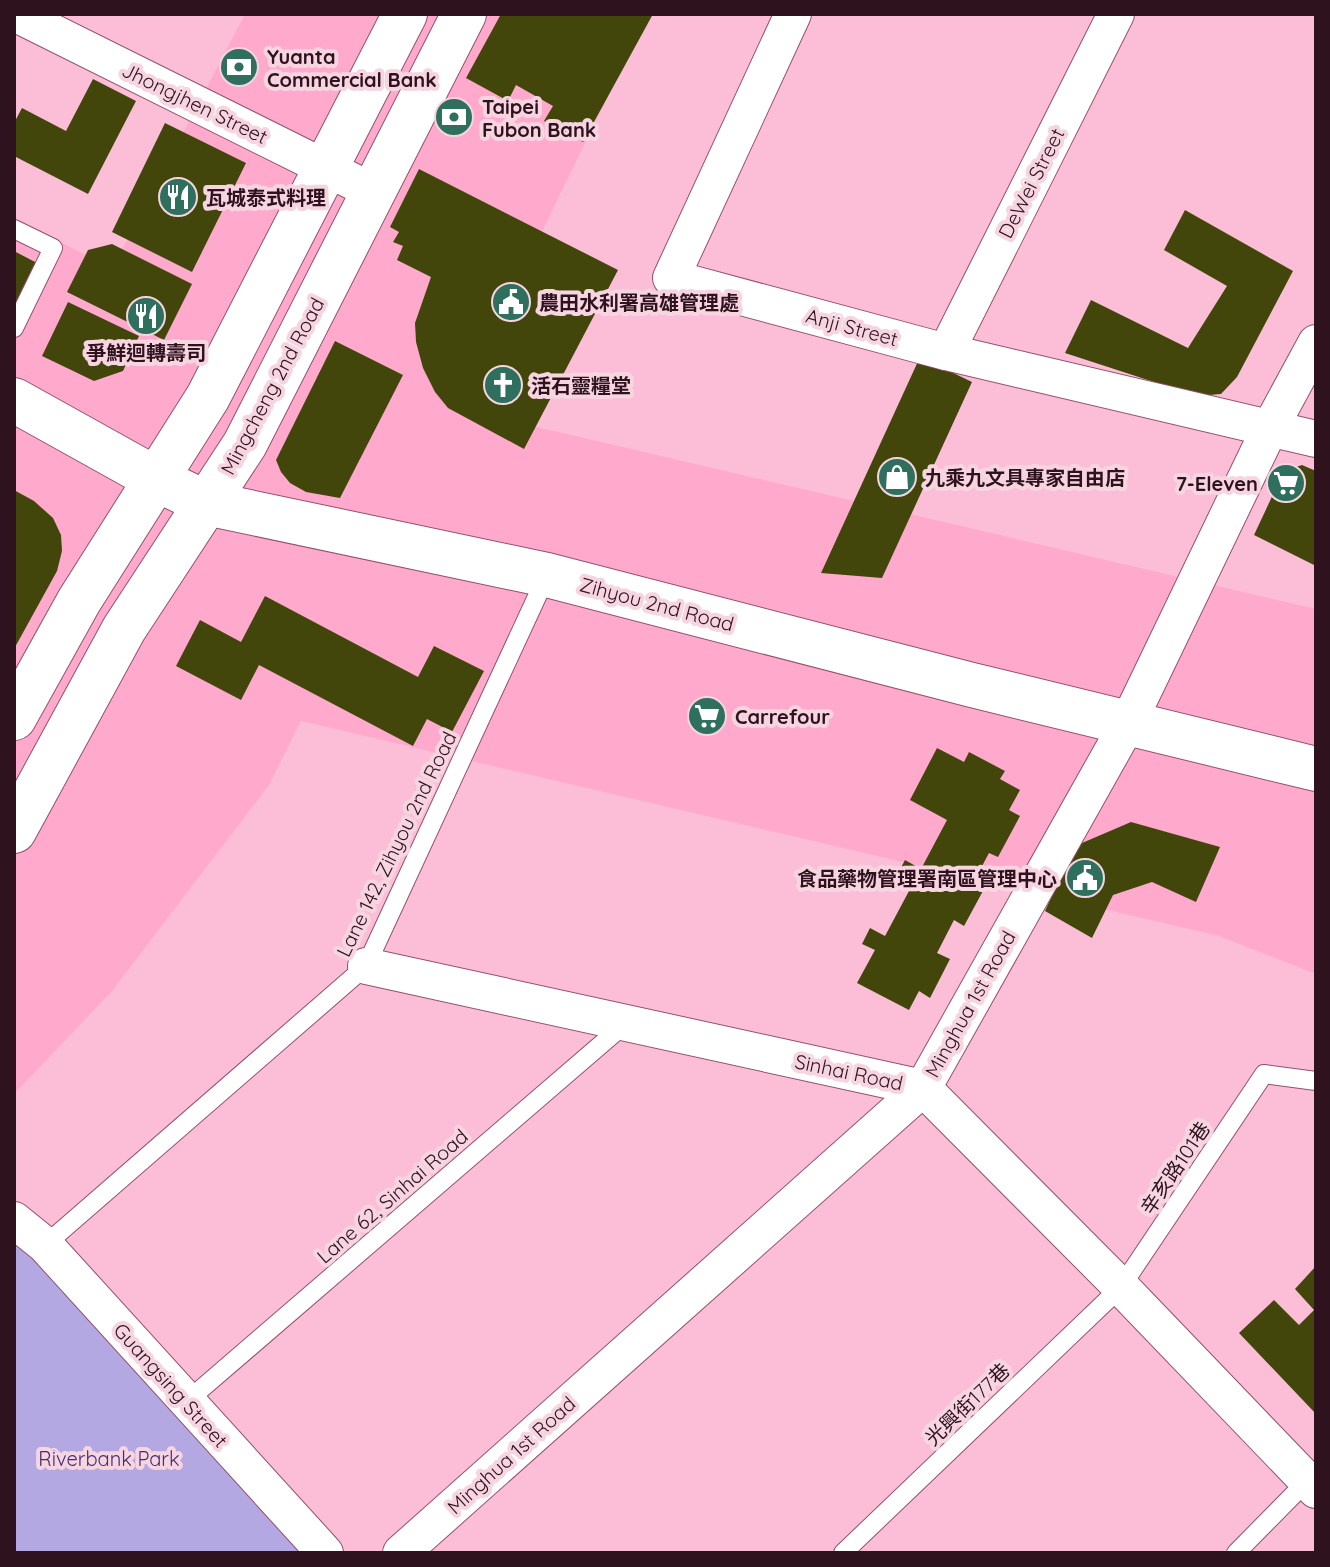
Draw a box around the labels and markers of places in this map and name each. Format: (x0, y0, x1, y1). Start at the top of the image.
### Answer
place label: Yuanta Commercial Bank (267, 44, 437, 92)
bank icon: Yuanta Commercial Bank (218, 46, 260, 88)
place label: Taipei Fubon Bank (482, 94, 596, 142)
bank icon: Taipei Fubon Bank (433, 96, 475, 138)
restaurant icon: 瓦城泰式料理 (157, 176, 199, 218)
place label: 瓦城泰式料理 (206, 185, 326, 210)
public building icon: 農田水利署高雄管理處 (490, 281, 532, 323)
place label: 農田水利署高雄管理處 (539, 290, 739, 315)
restaurant icon: 爭鮮迴轉壽司 (125, 295, 167, 337)
place label: 爭鮮迴轉壽司 (86, 340, 206, 365)
church icon: 活石靈糧堂 (482, 364, 524, 406)
place label: 活石靈糧堂 (531, 373, 631, 398)
shop icon: 九乘九文具專家自由店 (876, 456, 918, 498)
supermarket icon: 7-Eleven (1265, 462, 1307, 504)
place label: 九乘九文具專家自由店 (925, 465, 1125, 490)
place label: 7-Eleven (1176, 471, 1258, 496)
supermarket icon: Carrefour (686, 695, 728, 737)
place label: Carrefour (735, 704, 830, 729)
public building icon: 食品藥物管理署南區管理中心 (1064, 857, 1106, 899)
place label: 食品藥物管理署南區管理中心 (797, 866, 1057, 891)

